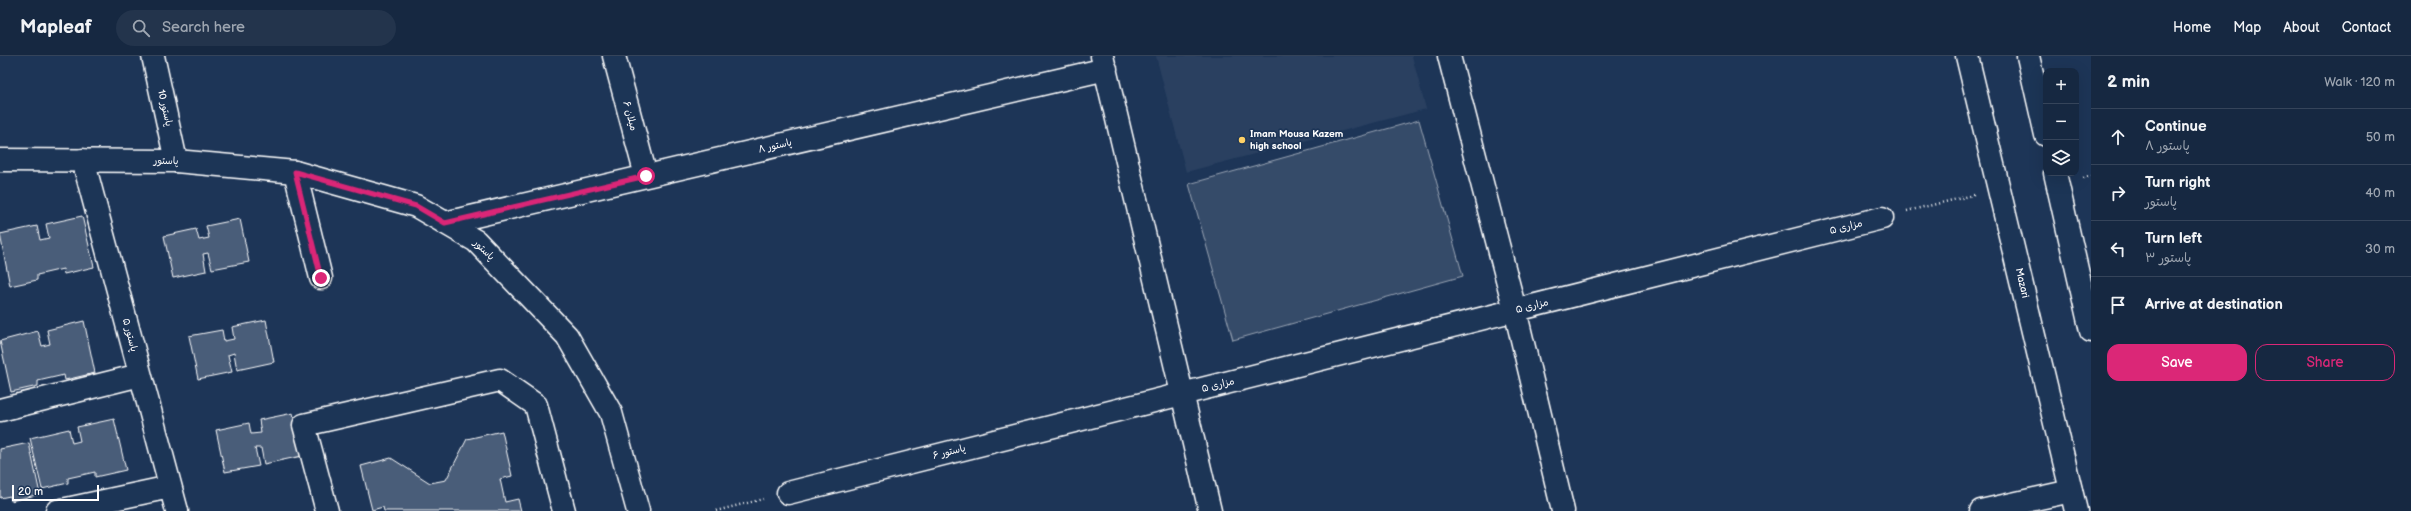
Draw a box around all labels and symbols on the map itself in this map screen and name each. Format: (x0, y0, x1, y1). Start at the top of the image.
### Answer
street label: پاستور 10 (155, 89, 175, 128)
street label: میلان ۶ (620, 100, 640, 132)
place label: Imam Mousa Kazem high school (1250, 128, 1344, 152)
marker: Imam Mousa Kazem high school (1237, 135, 1247, 145)
street label: پاستور ۸ (757, 136, 793, 156)
street label: پاستور (153, 155, 179, 167)
route start (637, 167, 655, 185)
street label: مزاری ۵ (1828, 217, 1864, 237)
street label: پاستور (470, 236, 497, 263)
street label: Mazari (2013, 267, 2031, 299)
route end (312, 269, 330, 287)
street label: مزاری ۵ (1514, 296, 1550, 316)
street label: پاستور ۵ (120, 317, 140, 353)
street label: مزاری ۵ (1200, 375, 1236, 395)
street label: پاستور ۶ (931, 442, 967, 462)
scale bar (12, 483, 99, 502)

